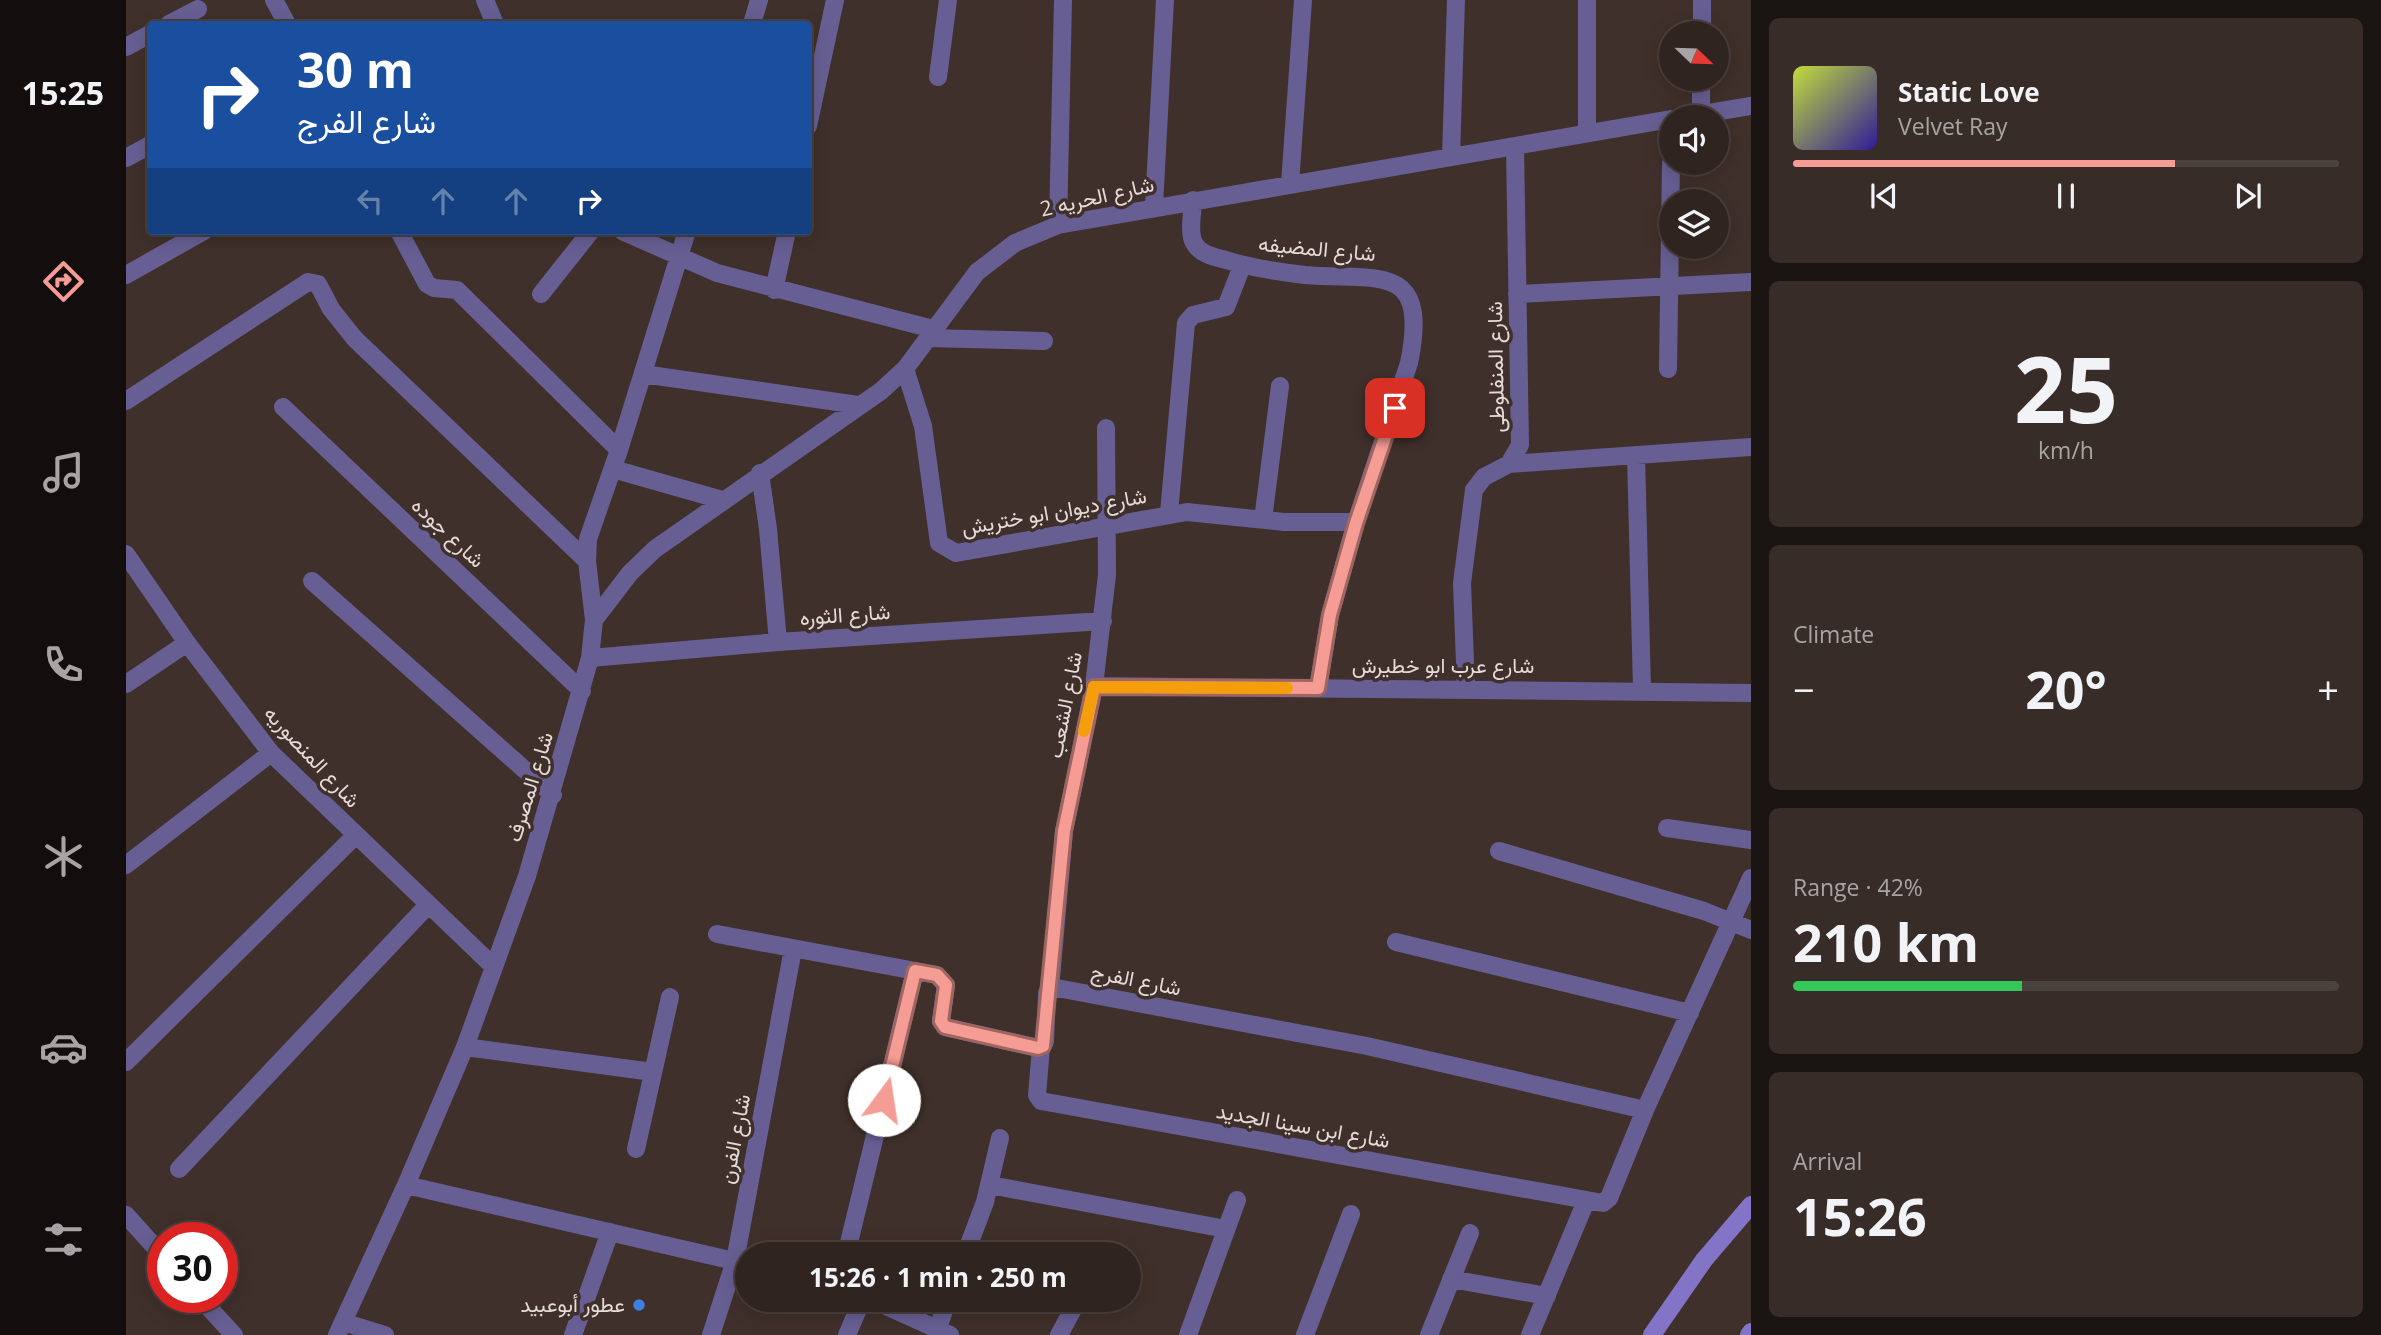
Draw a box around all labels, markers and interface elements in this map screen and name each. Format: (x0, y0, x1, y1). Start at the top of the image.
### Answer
north arrow (1659, 21, 1729, 91)
map controls (1659, 21, 1729, 259)
text: 30 m (297, 36, 414, 102)
icon: right (182, 49, 273, 140)
text: 15:25 (22, 71, 104, 114)
text: Static Love (1898, 74, 2040, 110)
text: شارع الفرج (297, 99, 436, 142)
button: sound (1659, 105, 1729, 175)
text: Velvet Ray (1898, 110, 2008, 142)
street label: شارع الحريه 2 (1037, 169, 1157, 224)
icon: previous (1865, 177, 1903, 215)
icon: pause (2047, 177, 2085, 215)
icon: next (2229, 177, 2267, 215)
icon: left (351, 182, 389, 220)
icon: ahead (424, 182, 462, 220)
icon: ahead (497, 182, 535, 220)
icon: right (570, 182, 608, 220)
button: layers (1659, 189, 1729, 259)
street label: شارع المضيفه (1257, 229, 1377, 268)
icon: directions (39, 257, 88, 306)
street label: شارع المنفلوطى (1480, 301, 1511, 433)
text: 25 (2014, 326, 2118, 450)
pin (1365, 378, 1425, 438)
icon: arrive (1376, 389, 1414, 427)
text: km/h (2038, 434, 2094, 466)
icon: music (39, 448, 88, 497)
street label: شارع ديوان ابو ختريش (959, 481, 1149, 542)
street label: شارع جوده (405, 491, 491, 574)
street label: شارع الثوره (799, 597, 891, 632)
text: Climate (1793, 618, 1874, 650)
icon: phone (39, 640, 88, 689)
street label: شارع الشعب (1040, 649, 1089, 761)
street label: شارع عرب ابو خطيرش (1352, 651, 1534, 680)
text: 20° (2025, 653, 2107, 724)
text: − (1793, 663, 1815, 715)
text: + (2317, 663, 2339, 715)
street label: شارع المنصوريه (258, 699, 367, 814)
street label: شارع المصرف (499, 728, 560, 845)
icon: climate (39, 832, 88, 881)
text: Range · 42% (1793, 871, 1923, 903)
text: 210 km (1793, 906, 1979, 977)
street label: شارع الفرج (1089, 957, 1184, 1002)
icon: car (39, 1023, 88, 1072)
position arrow (847, 1063, 921, 1137)
street label: شارع الفرن (712, 1092, 757, 1186)
street label: شارع ابن سينا الجديد (1214, 1096, 1392, 1155)
text: Arrival (1793, 1145, 1862, 1177)
text: 15:26 (1793, 1180, 1927, 1251)
icon: filters (39, 1215, 88, 1264)
speed limit sign: 30 (147, 1222, 238, 1313)
text: 15:26 · 1 min · 250 m (809, 1259, 1067, 1295)
place label: عطور أبوعبيد (520, 1290, 625, 1318)
marker: عطور أبوعبيد (631, 1297, 647, 1313)

